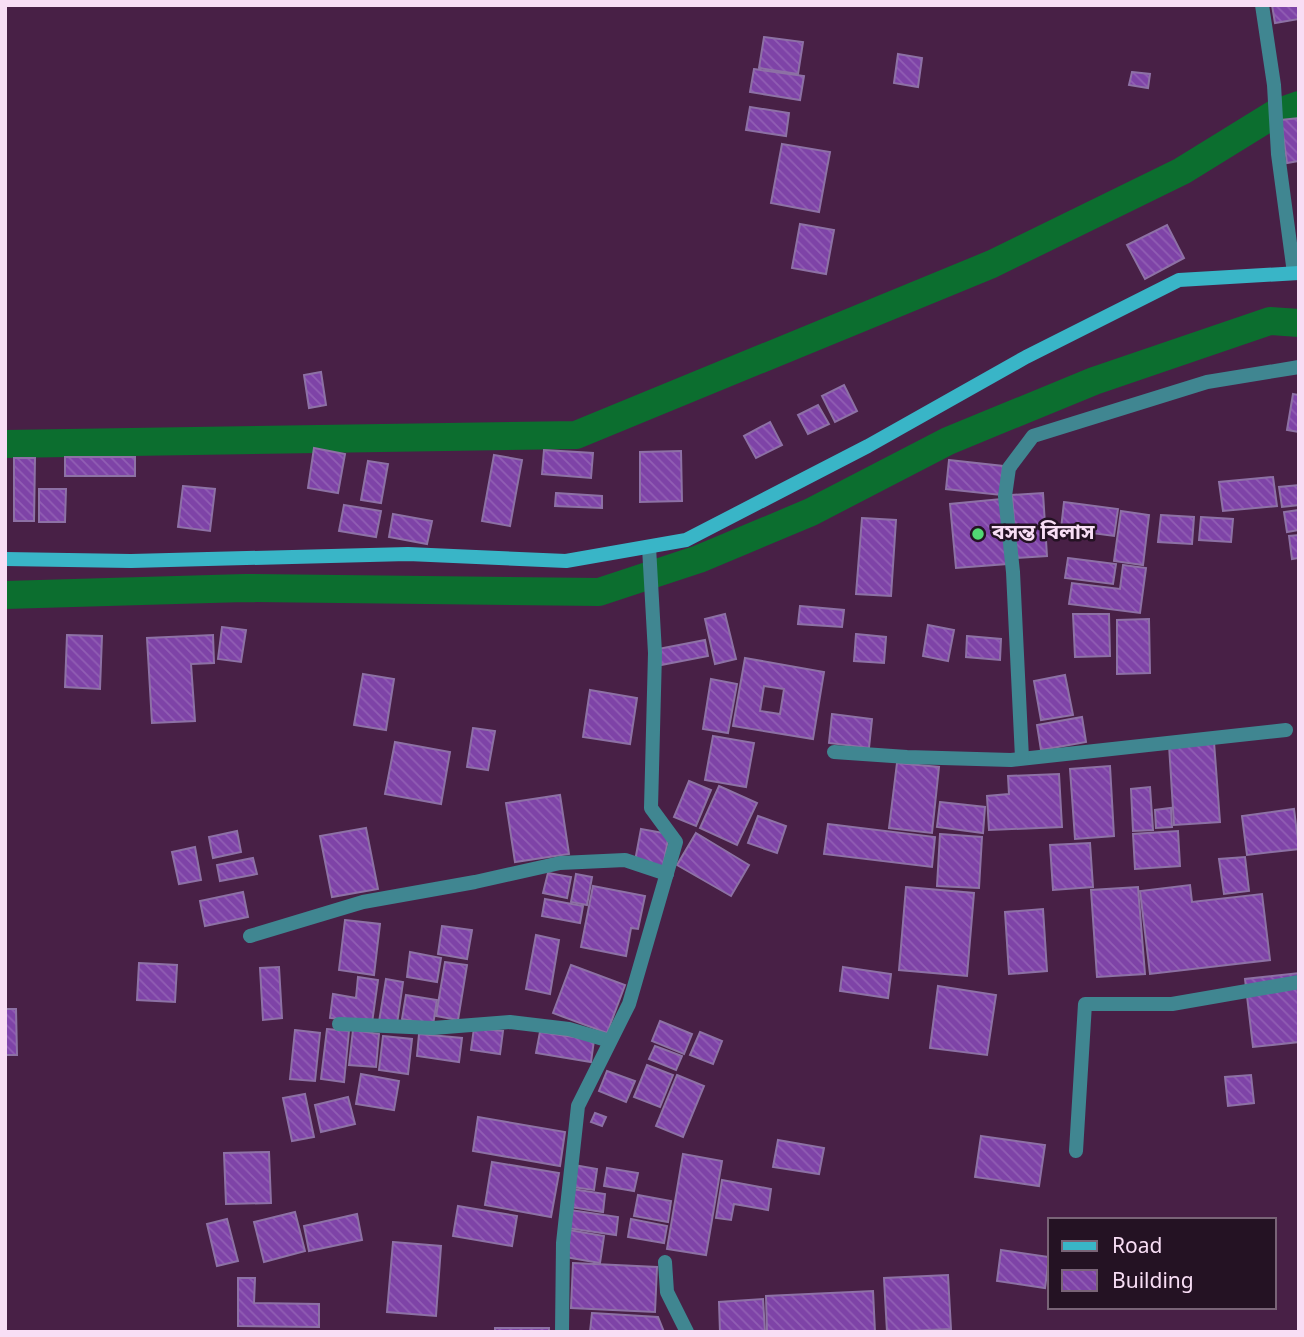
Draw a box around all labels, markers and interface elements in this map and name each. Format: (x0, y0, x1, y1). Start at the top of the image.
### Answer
place label: বসন্ত বিলাস (991, 520, 1095, 548)
marker: বসন্ত বিলাস (970, 526, 986, 542)
legend (1048, 1218, 1276, 1309)
text: Road (1112, 1234, 1162, 1262)
text: Building (1112, 1269, 1194, 1297)

